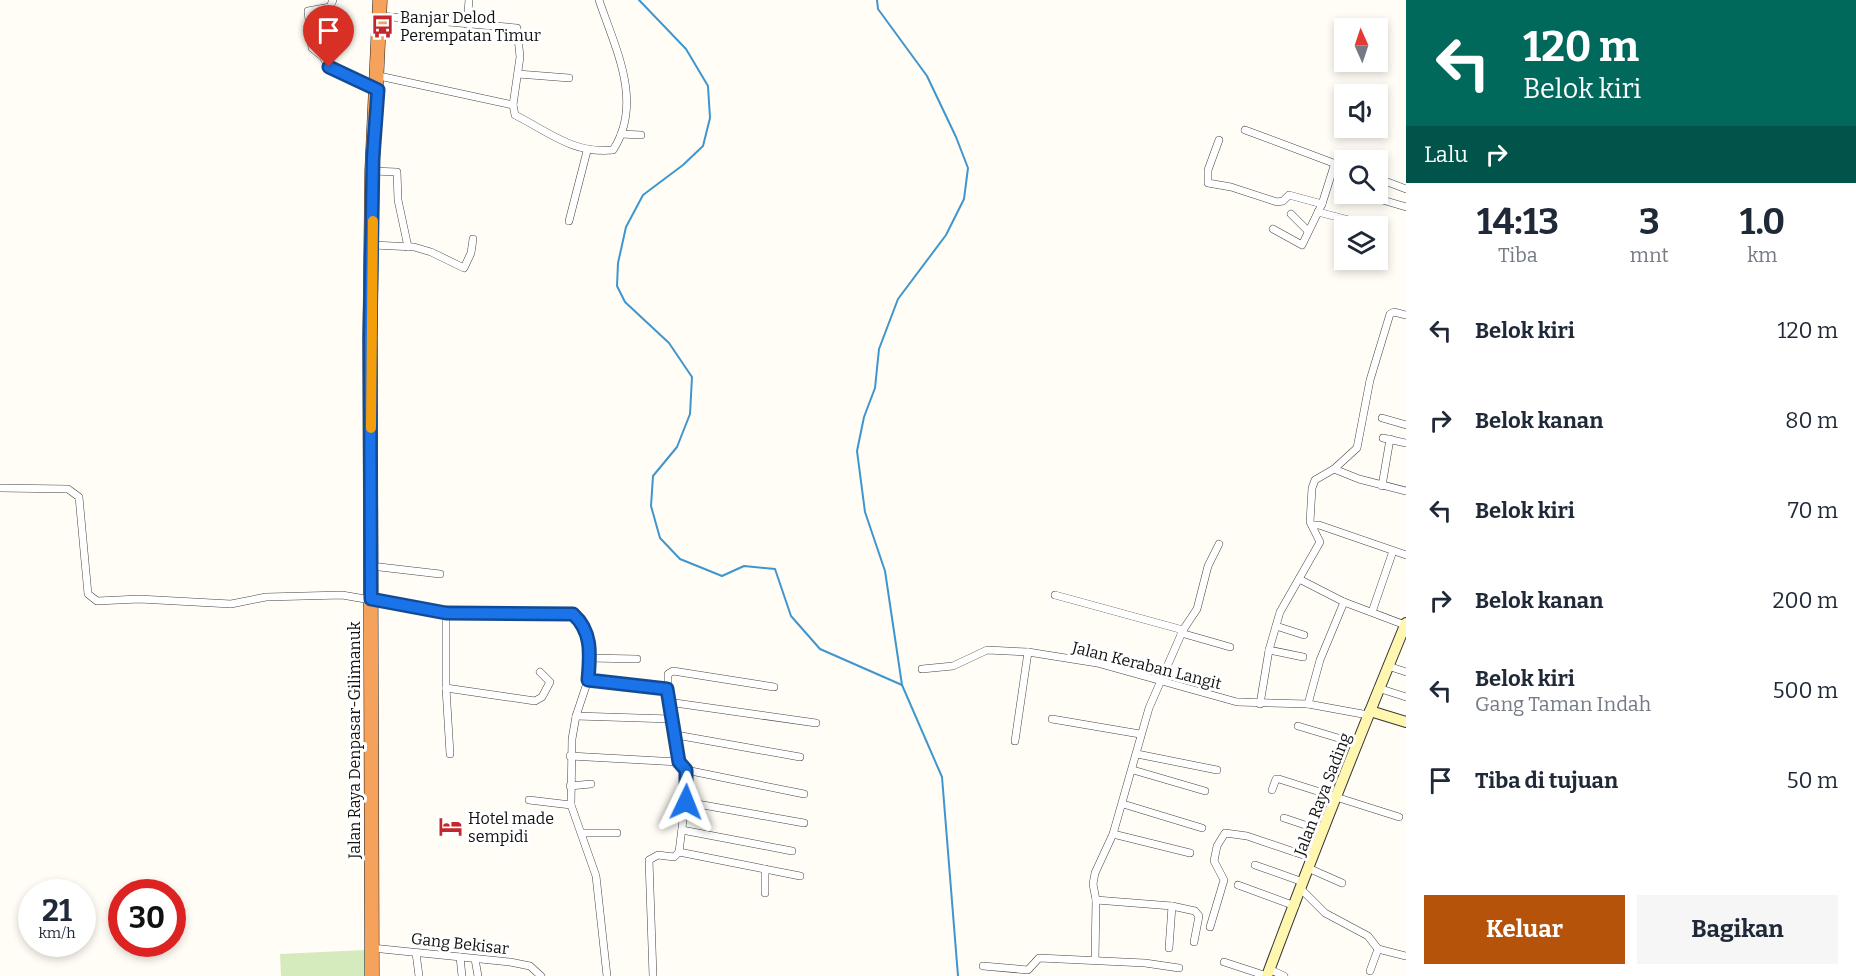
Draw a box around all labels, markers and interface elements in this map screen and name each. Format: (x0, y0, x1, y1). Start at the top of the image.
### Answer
pin (303, 5, 354, 67)
place label: Banjar Delod Perempatan Timur (400, 8, 541, 45)
bus stop icon: Banjar Delod Perempatan Timur (369, 13, 395, 39)
icon: arrive (312, 14, 345, 47)
north arrow (1334, 18, 1388, 72)
map controls (1334, 18, 1388, 270)
text: 120 m (1523, 22, 1639, 72)
icon: left (1424, 24, 1502, 102)
text: Belok kiri (1523, 73, 1641, 105)
button: sound (1334, 84, 1388, 138)
icon: right (1480, 138, 1513, 171)
text: Lalu (1424, 141, 1468, 168)
button: search (1334, 150, 1388, 204)
text: 14:13 (1477, 200, 1559, 244)
text: 3 (1639, 200, 1660, 244)
text: 1.0 (1740, 200, 1785, 244)
button: layers (1334, 216, 1388, 270)
text: Tiba (1498, 243, 1538, 267)
text: mnt (1630, 243, 1669, 267)
text: km (1747, 243, 1777, 267)
icon: left (1424, 314, 1457, 347)
text: Belok kiri (1475, 317, 1575, 344)
text: 120 m (1778, 317, 1838, 344)
icon: right (1424, 404, 1457, 437)
text: Belok kanan (1475, 407, 1603, 434)
text: 80 m (1785, 407, 1838, 434)
icon: left (1424, 494, 1457, 527)
text: Belok kiri (1475, 497, 1575, 524)
text: 70 m (1788, 497, 1838, 524)
icon: right (1424, 584, 1457, 617)
text: Belok kanan (1475, 587, 1603, 614)
text: 200 m (1772, 587, 1838, 614)
street label: Jalan Raya Denpasar-Gilimanuk (345, 621, 364, 860)
street label: Jalan Keraban Langit (1069, 638, 1224, 693)
text: Belok kiri (1475, 665, 1575, 692)
icon: left (1424, 674, 1457, 707)
text: 500 m (1773, 677, 1838, 704)
text: Gang Taman Indah (1475, 692, 1651, 716)
street label: Jalan Raya Sading (1290, 730, 1355, 859)
icon: arrive (1424, 764, 1457, 797)
text: Tiba di tujuan (1475, 767, 1618, 794)
text: 50 m (1787, 767, 1838, 794)
position arrow (654, 770, 718, 834)
place label: Hotel made sempidi (468, 809, 554, 846)
hotel icon: Hotel made sempidi (437, 814, 463, 840)
speed limit sign: 30 (108, 879, 186, 957)
text: 21 (42, 893, 72, 929)
button: Keluar (1424, 895, 1625, 964)
button: Bagikan (1637, 895, 1838, 964)
text: km/h (38, 924, 76, 942)
street label: Gang Bekisar (410, 929, 510, 958)

